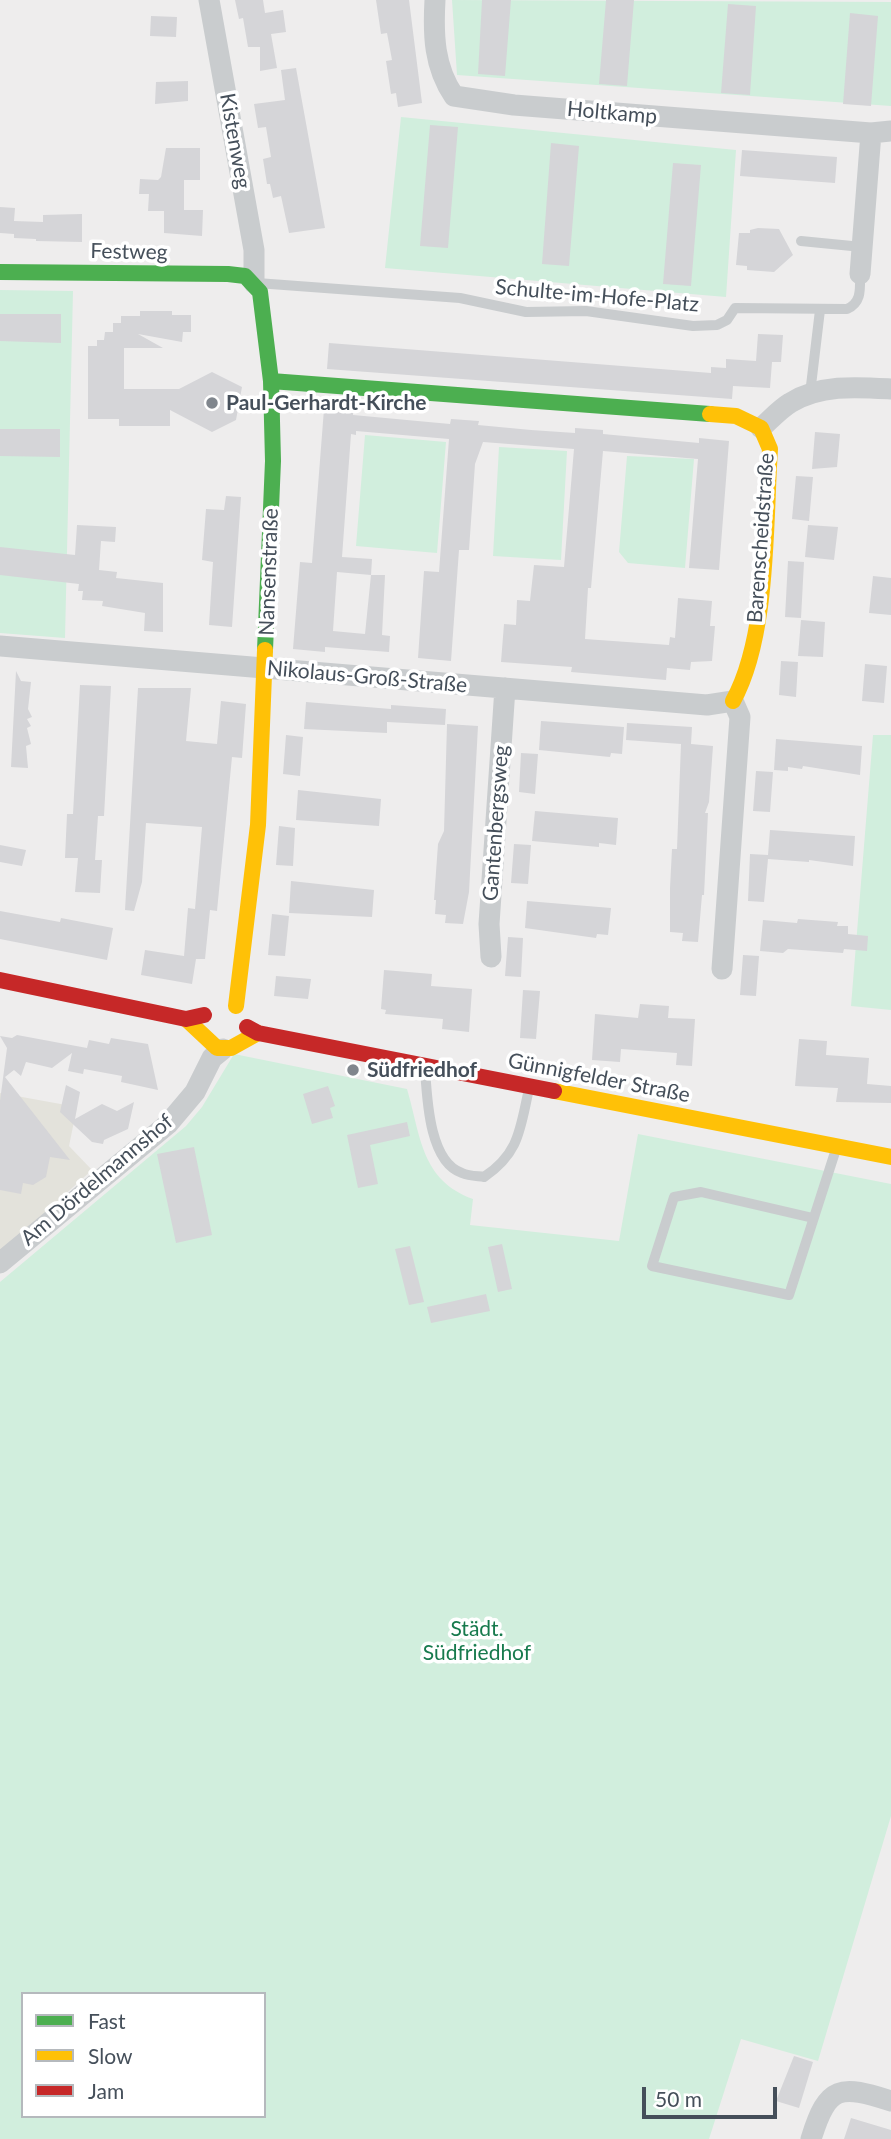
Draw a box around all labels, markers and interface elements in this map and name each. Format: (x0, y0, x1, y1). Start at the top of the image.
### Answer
street label: Kistenweg (214, 91, 256, 191)
street label: Holtkamp (566, 97, 658, 129)
street label: Festweg (90, 239, 168, 265)
street label: Schulte-im-Hofe-Platz (494, 275, 700, 317)
place label: Paul-Gerhardt-Kirche (226, 390, 426, 416)
marker: Paul-Gerhardt-Kirche (204, 395, 220, 411)
street label: Barenscheidstraße (742, 452, 780, 624)
street label: Nansenstraße (254, 508, 284, 636)
street label: Nikolaus-Groß-Straße (266, 656, 468, 698)
street label: Gantenbergsweg (478, 744, 514, 902)
street label: Günnigfelder Straße (506, 1048, 692, 1108)
place label: Südfriedhof (367, 1057, 477, 1083)
marker: Südfriedhof (345, 1062, 361, 1078)
street label: Am Dördelmannshof (16, 1109, 178, 1251)
park label: Städt. Südfriedhof (423, 1616, 531, 1666)
legend (21, 1992, 266, 2118)
text: Fast (88, 2008, 125, 2033)
text: Slow (88, 2043, 132, 2068)
scale bar (646, 2072, 781, 2116)
text: Jam (88, 2078, 124, 2103)
text: 50 m (655, 2086, 702, 2111)

